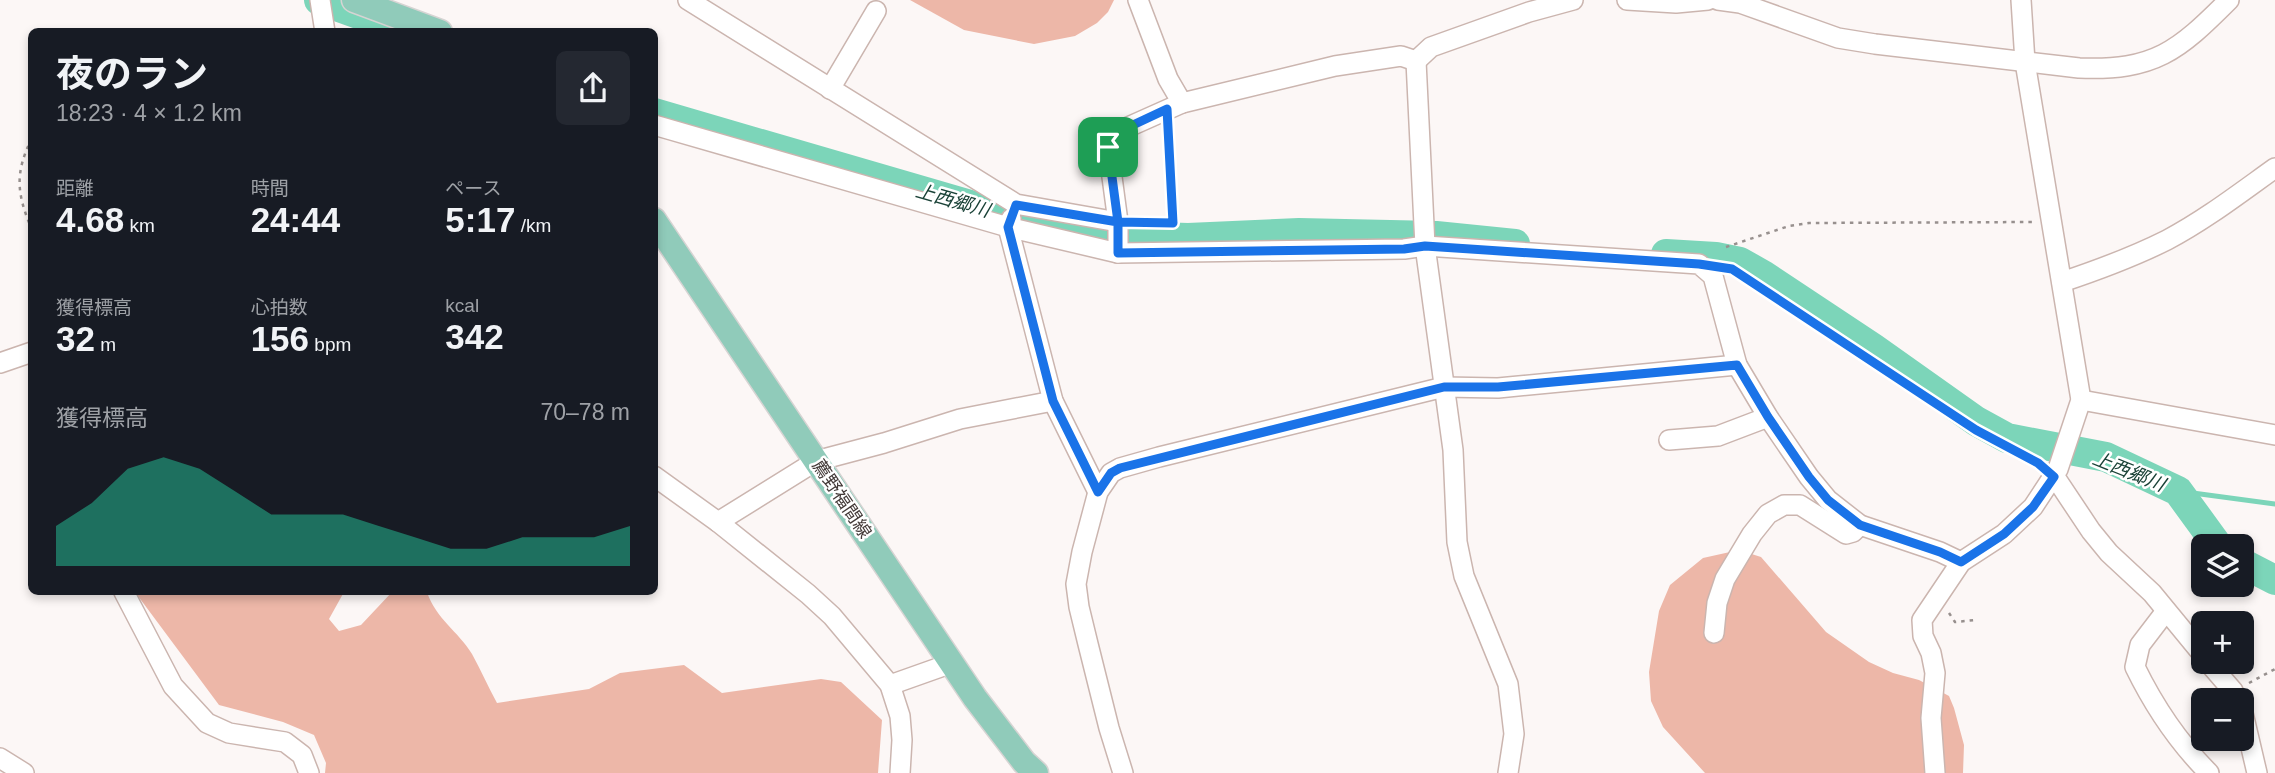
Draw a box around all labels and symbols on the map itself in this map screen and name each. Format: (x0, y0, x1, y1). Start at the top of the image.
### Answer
pin (1078, 117, 1138, 177)
water label: 上西郷川 (913, 180, 994, 222)
water label: 上西郷川 (2090, 447, 2170, 496)
street label: 薦野福間線 (809, 456, 875, 542)

